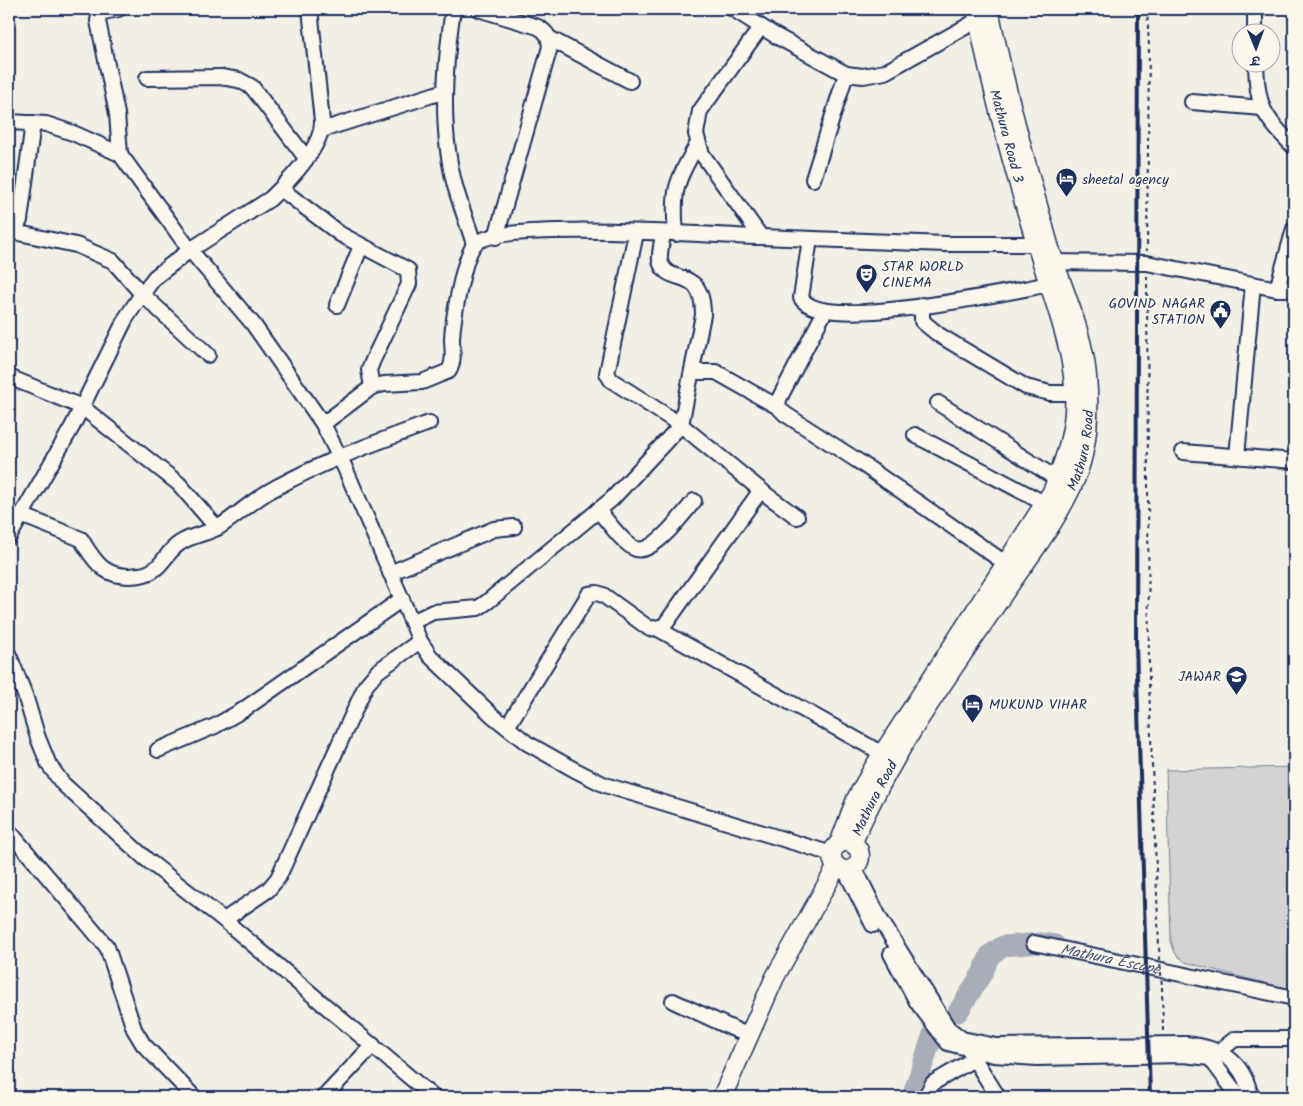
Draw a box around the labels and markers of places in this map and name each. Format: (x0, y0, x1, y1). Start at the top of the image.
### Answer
hotel icon: sheetal agency (1054, 167, 1078, 198)
place label: sheetal agency (1082, 169, 1169, 191)
place label: STAR WORLD CINEMA (882, 256, 964, 294)
theatre icon: STAR WORLD CINEMA (854, 262, 878, 293)
place label: GOVIND NAGAR STATION (1109, 293, 1206, 331)
public building icon: GOVIND NAGAR STATION (1209, 299, 1233, 330)
school or university icon: JAWAR (1225, 664, 1249, 695)
place label: JAWAR (1178, 666, 1221, 688)
hotel icon: MUKUND VIHAR (961, 692, 985, 723)
place label: MUKUND VIHAR (989, 694, 1087, 716)

